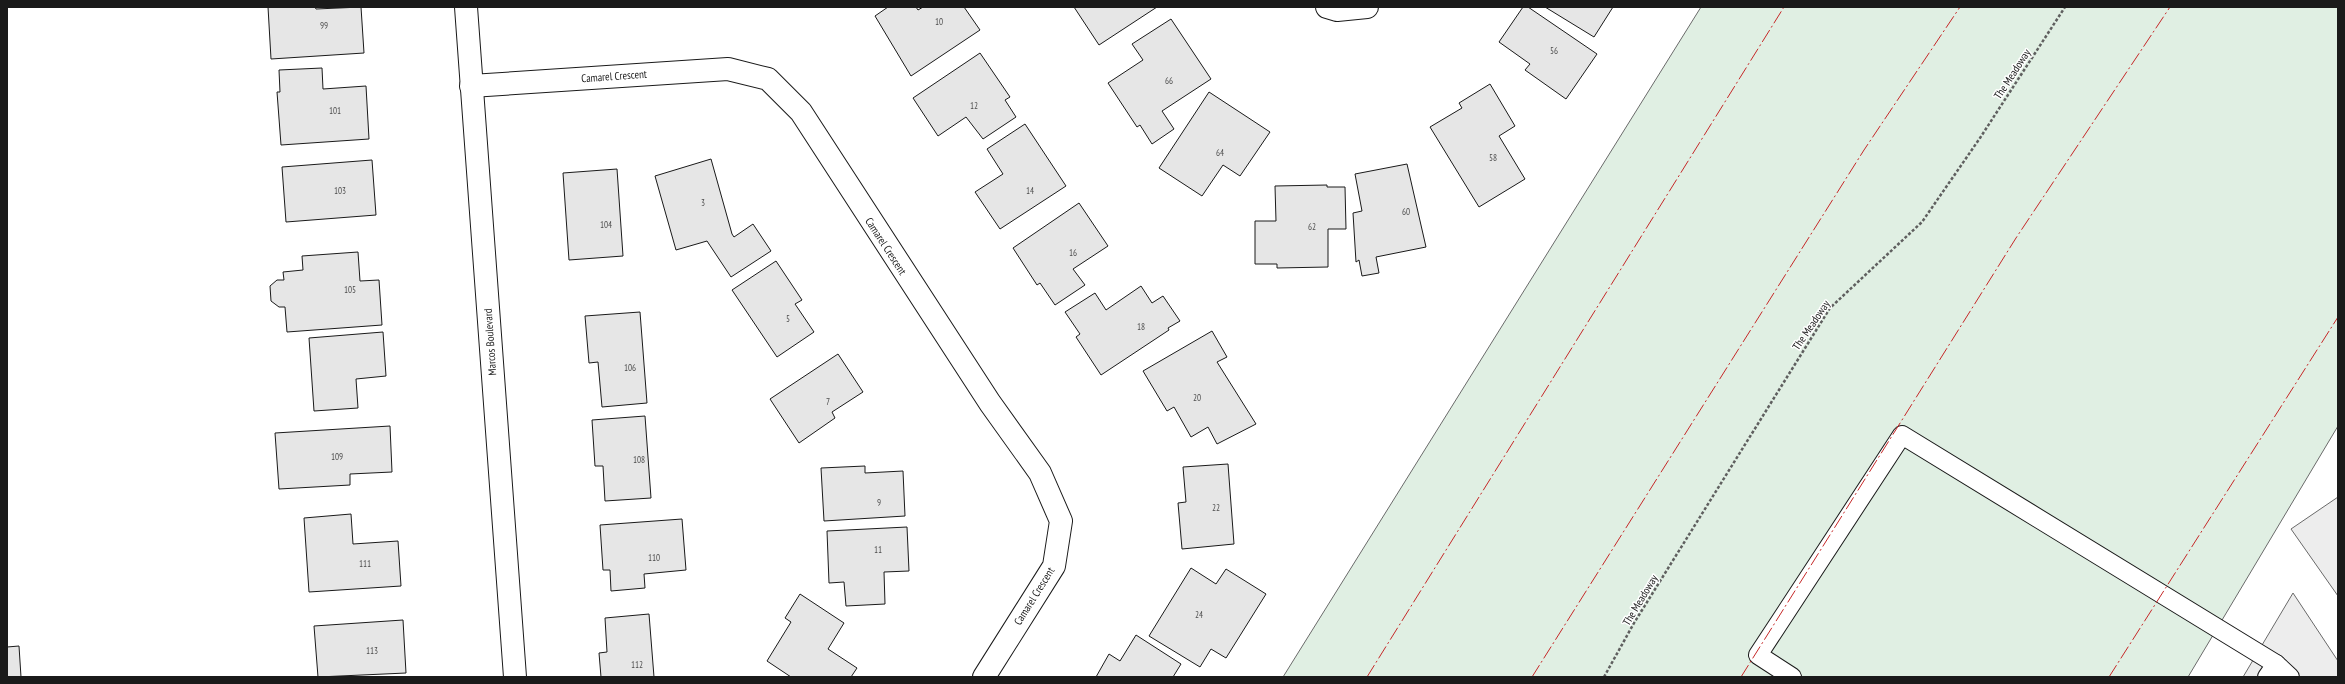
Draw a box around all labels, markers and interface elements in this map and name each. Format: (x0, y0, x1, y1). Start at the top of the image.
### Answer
house number: 10 (935, 16, 943, 27)
house number: 99 (320, 20, 328, 31)
house number: 56 (1550, 45, 1558, 56)
street label: The Meadoway (1991, 46, 2034, 102)
street label: Camarel Crescent (581, 67, 647, 85)
house number: 66 (1165, 75, 1173, 86)
house number: 12 (970, 100, 978, 111)
house number: 101 (329, 105, 341, 116)
house number: 64 (1216, 147, 1224, 158)
house number: 58 (1489, 152, 1497, 163)
house number: 103 (334, 185, 346, 196)
house number: 14 (1026, 185, 1034, 196)
house number: 3 (701, 197, 705, 208)
house number: 60 (1402, 206, 1410, 217)
street label: Camarel Crescent (862, 215, 910, 277)
house number: 104 (600, 219, 612, 230)
house number: 62 (1308, 221, 1316, 232)
house number: 16 (1069, 247, 1077, 258)
house number: 105 (344, 284, 356, 295)
street label: The Meadoway (1789, 297, 1833, 353)
street label: Marcos Boulevard (481, 308, 499, 376)
house number: 5 (786, 313, 790, 324)
house number: 18 (1137, 321, 1145, 332)
house number: 106 (624, 362, 636, 373)
house number: 20 (1193, 392, 1201, 403)
house number: 7 (826, 396, 830, 407)
house number: 109 (331, 451, 343, 462)
house number: 108 (633, 454, 645, 465)
house number: 9 (877, 497, 881, 508)
house number: 22 (1212, 502, 1220, 513)
house number: 11 (874, 544, 882, 555)
house number: 110 (648, 552, 660, 563)
house number: 111 (359, 558, 371, 569)
street label: Camarel Crescent (1011, 564, 1057, 628)
street label: The Meadoway (1619, 571, 1661, 628)
house number: 24 (1195, 609, 1203, 620)
house number: 113 (366, 645, 378, 656)
house number: 112 (631, 659, 643, 670)

